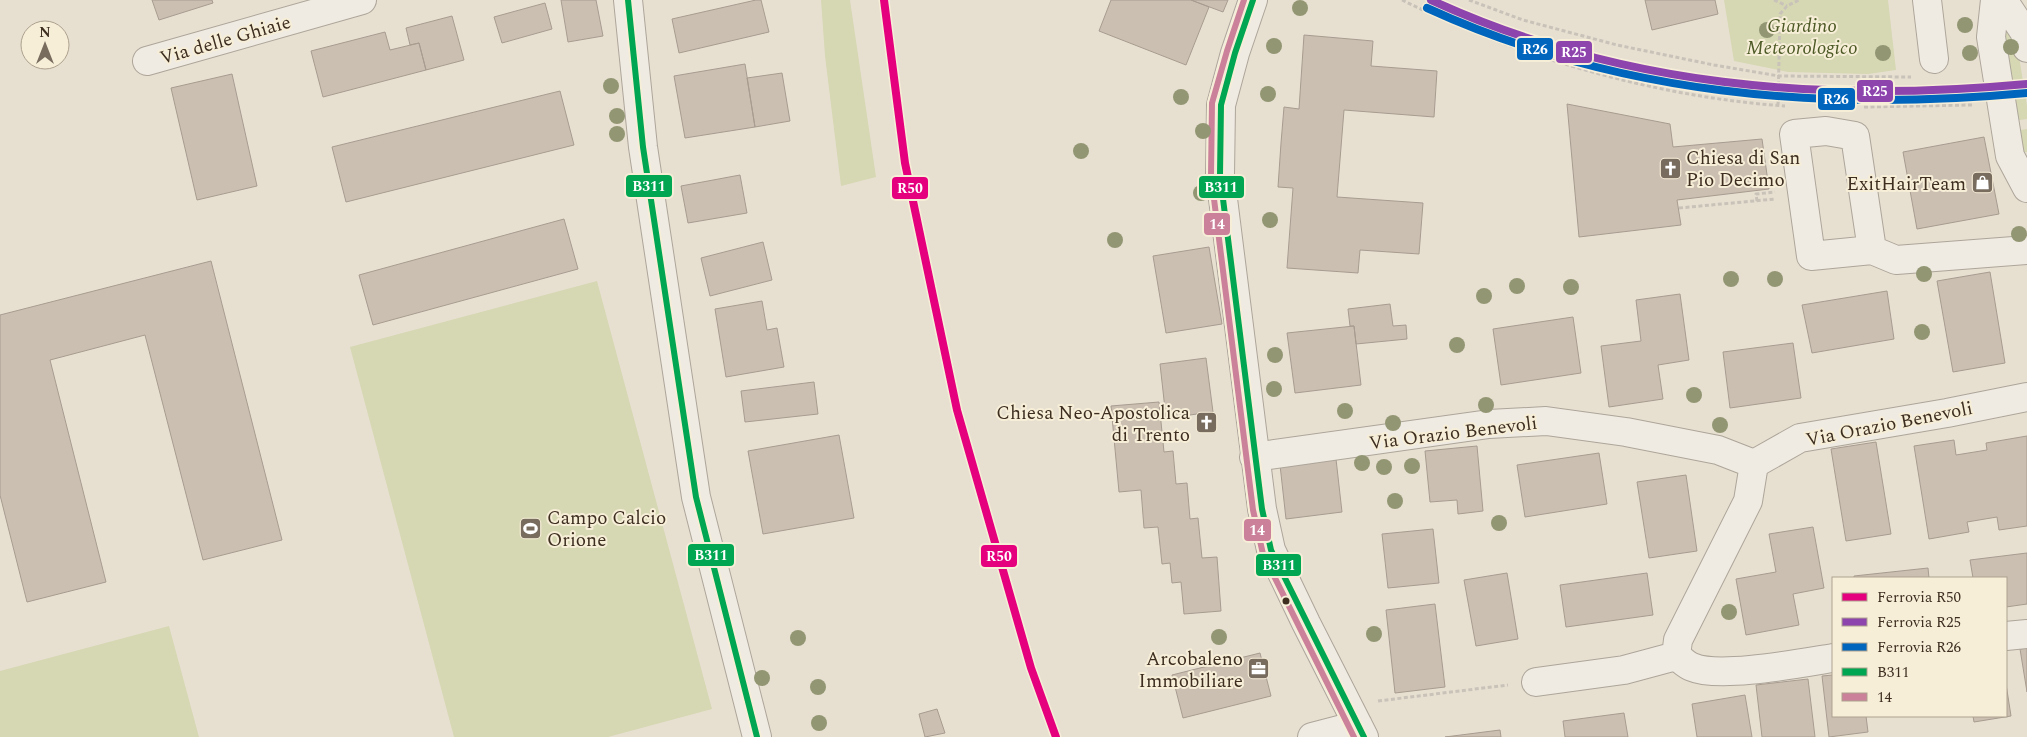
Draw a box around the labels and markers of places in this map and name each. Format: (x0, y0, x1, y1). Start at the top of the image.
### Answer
place label: Chiesa di San Pio Decimo (1686, 144, 1800, 195)
church icon: Chiesa di San Pio Decimo (1658, 156, 1682, 180)
place label: ExitHairTeam (1847, 170, 1966, 199)
shop icon: ExitHairTeam (1970, 171, 1994, 195)
place label: Chiesa Neo-Apostolica di Trento (996, 399, 1191, 450)
church icon: Chiesa Neo-Apostolica di Trento (1194, 411, 1218, 435)
place label: Campo Calcio Orione (547, 504, 666, 555)
sports icon: Campo Calcio Orione (519, 516, 543, 540)
unlabelled marker (1281, 596, 1291, 606)
place label: Arcobaleno Immobiliare (1139, 645, 1243, 696)
office icon: Arcobaleno Immobiliare (1247, 657, 1271, 681)

